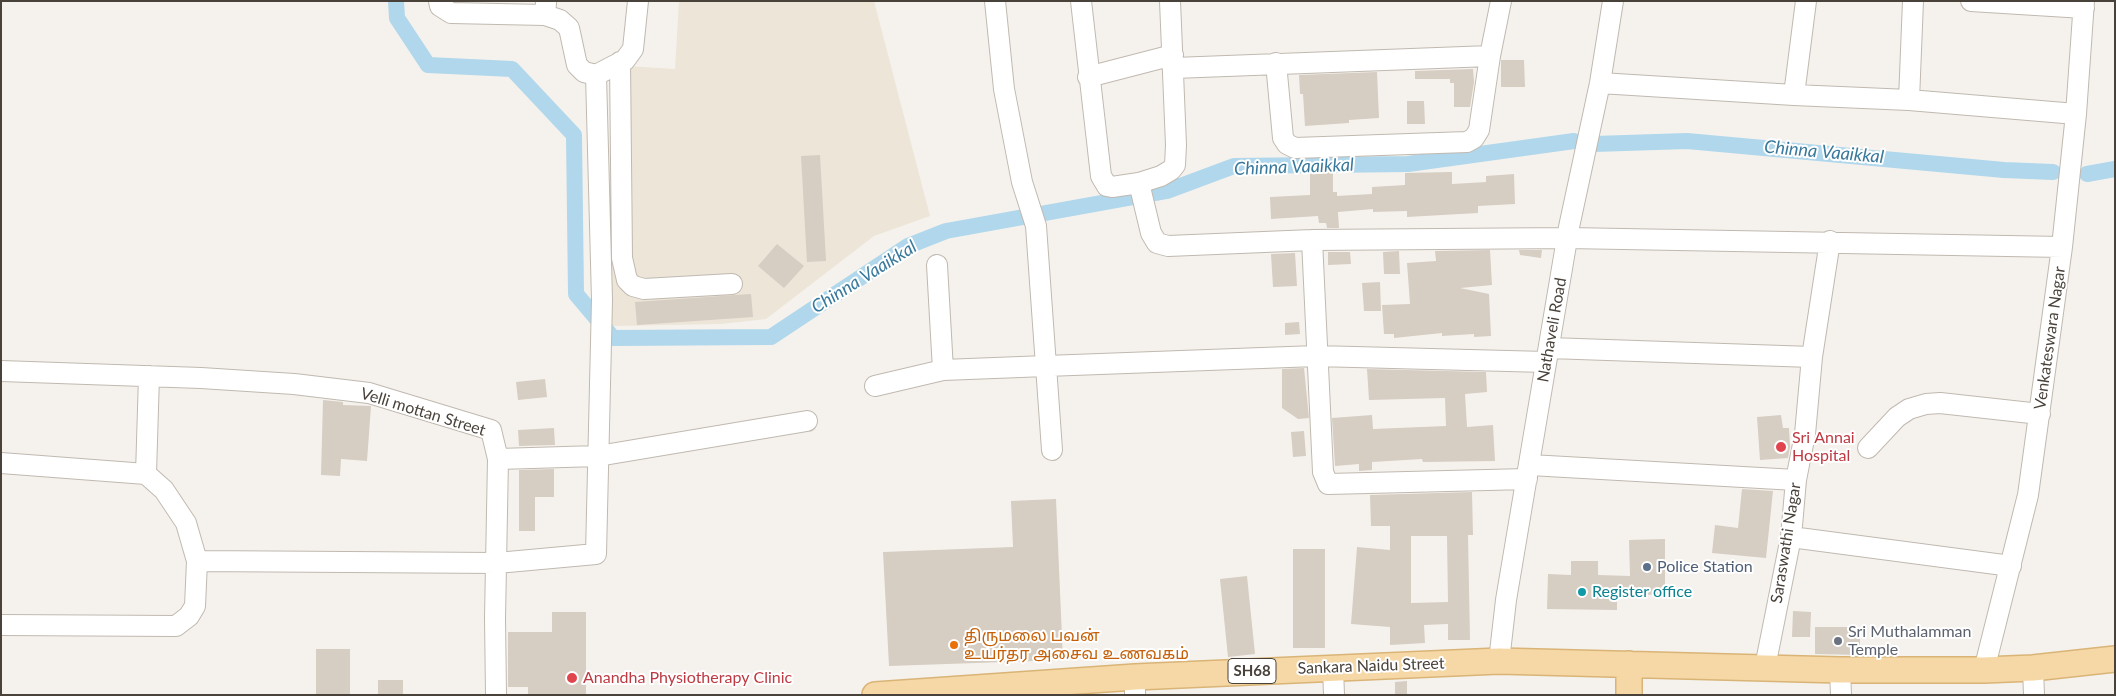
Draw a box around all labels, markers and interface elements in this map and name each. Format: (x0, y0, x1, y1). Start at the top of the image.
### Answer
water label: Chinna Vaaikkal (1763, 136, 1885, 168)
water label: Chinna Vaaikkal (1234, 154, 1354, 180)
water label: Chinna Vaaikkal (807, 236, 921, 318)
street label: Venkateswara Nagar (2030, 265, 2070, 411)
street label: Nathaveli Road (1533, 276, 1571, 384)
street label: Velli mottan Street (358, 384, 488, 440)
place label: Sri Annai Hospital (1792, 428, 1855, 466)
marker: Sri Annai Hospital (1774, 440, 1788, 454)
street label: Saraswathi Nagar (1767, 481, 1805, 605)
place label: Police Station (1657, 557, 1753, 577)
marker: Police Station (1641, 561, 1653, 573)
place label: Register office (1592, 582, 1692, 602)
marker: Register office (1576, 586, 1588, 598)
place label: Sri Muthalamman Temple (1848, 622, 1971, 660)
place label: திருமலை பவன் உயர்தர அசைவ உணவகம் (964, 626, 1189, 664)
marker: Sri Muthalamman Temple (1832, 635, 1844, 647)
marker: திருமலை பவன் உயர்தர அசைவ உணவகம் (948, 639, 960, 651)
street label: Sankara Naidu Street (1297, 654, 1445, 678)
road number: SH68 (1228, 658, 1276, 684)
place label: Anandha Physiotherapy Clinic (583, 668, 792, 688)
marker: Anandha Physiotherapy Clinic (565, 671, 579, 685)

